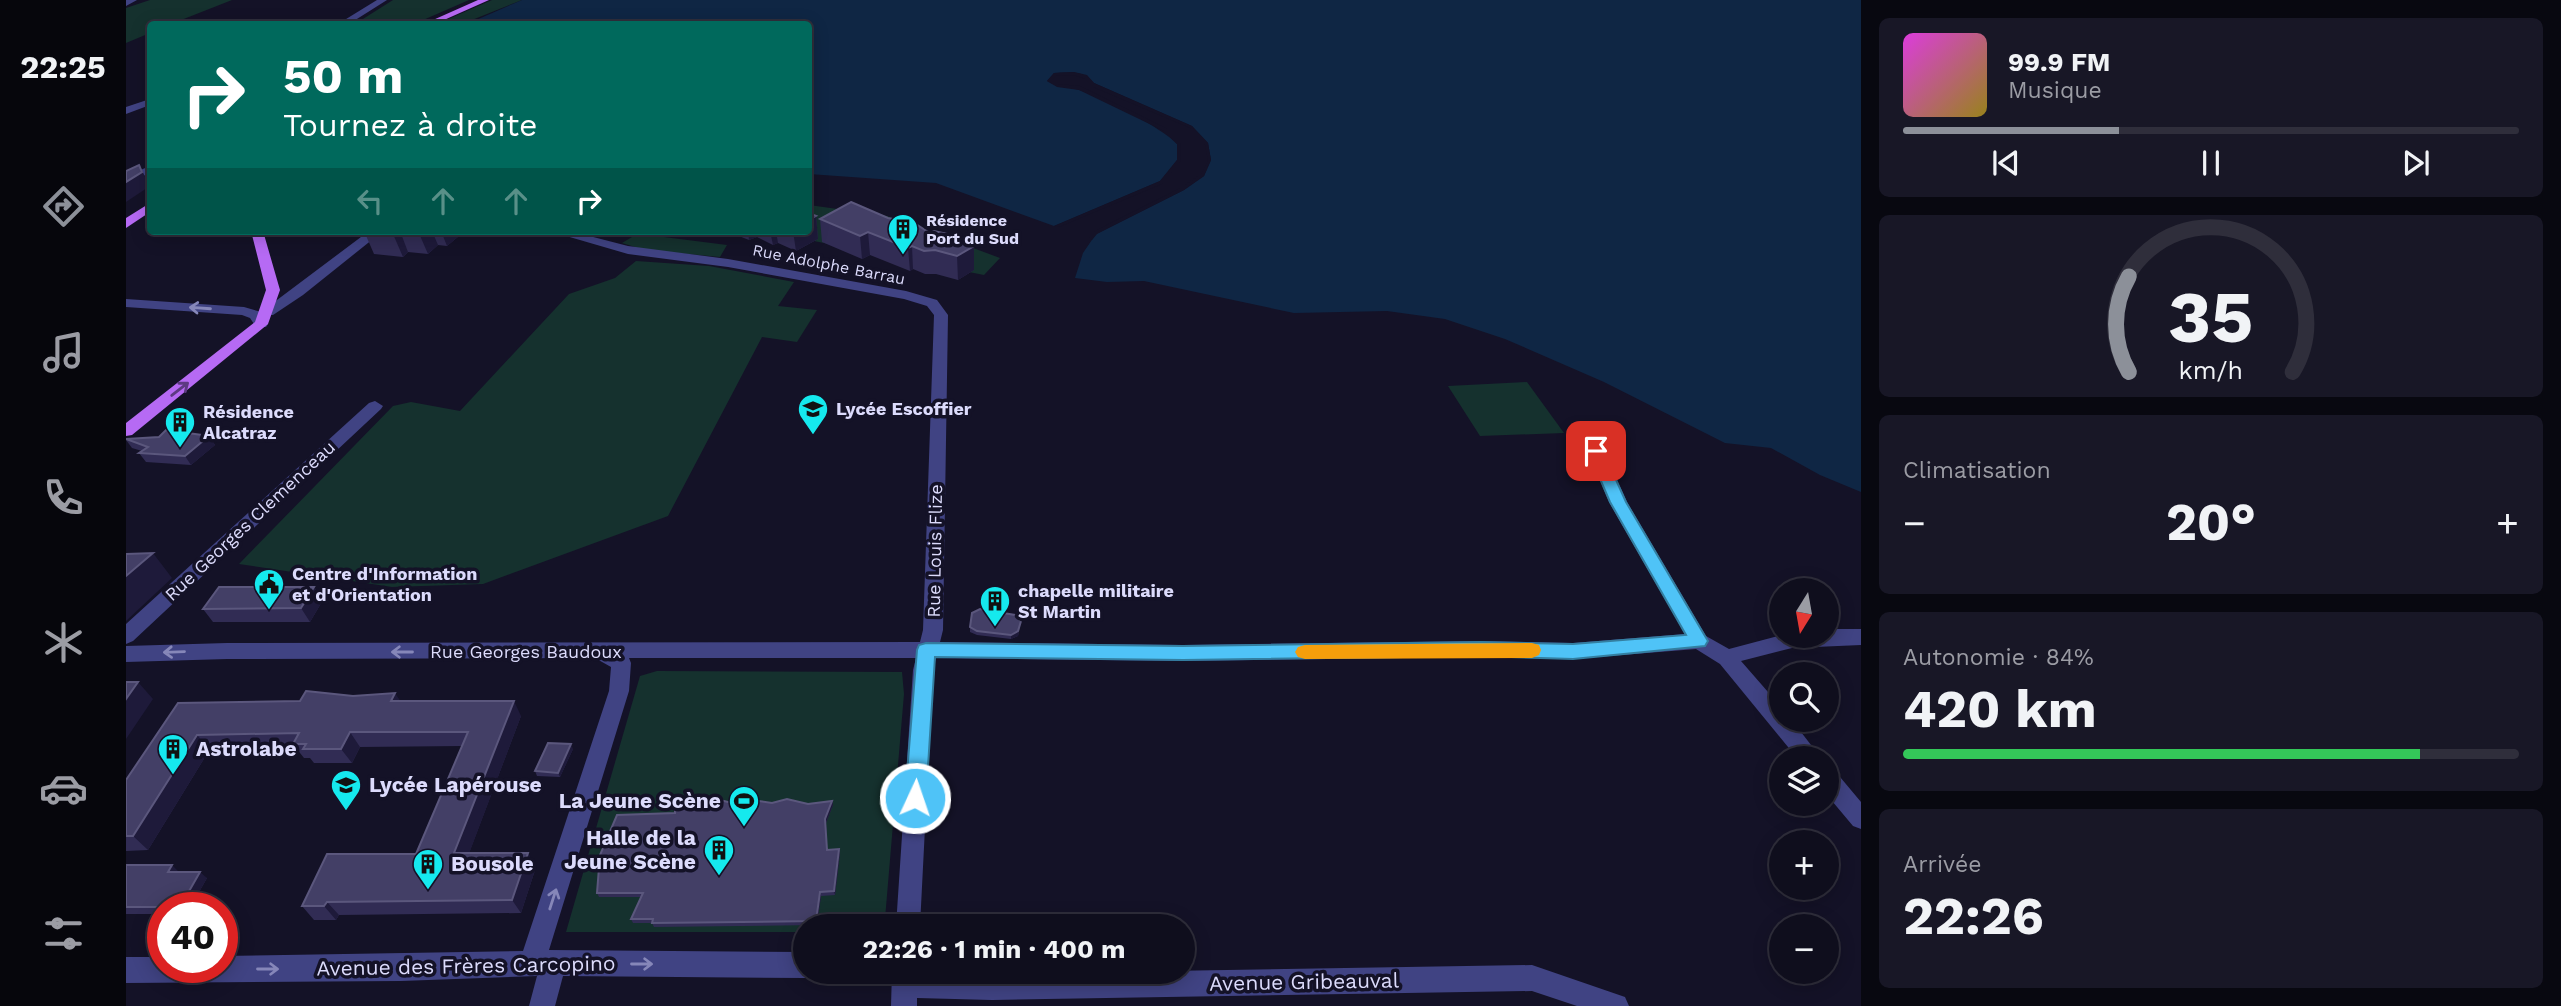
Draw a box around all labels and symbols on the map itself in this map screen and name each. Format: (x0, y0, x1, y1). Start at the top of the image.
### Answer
place label: Résidence Port du Sud (926, 211, 1019, 248)
building icon: Résidence Port du Sud (886, 212, 920, 256)
street label: Rue Adolphe Barrau (751, 240, 907, 289)
one-way arrow (189, 301, 211, 314)
one-way arrow (170, 382, 189, 397)
school or university icon: Lycée Escoffier (796, 392, 830, 436)
place label: Lycée Escoffier (836, 398, 972, 419)
place label: Résidence Alcatraz (203, 401, 294, 443)
building icon: Résidence Alcatraz (163, 405, 197, 449)
pin (1566, 421, 1626, 481)
street label: Rue Georges Clemenceau (160, 436, 339, 605)
street label: Rue Louis Flize (923, 484, 946, 618)
place label: Centre d'Information et d'Orientation (292, 563, 477, 605)
public building icon: Centre d'Information et d'Orientation (252, 567, 286, 611)
north arrow (1769, 578, 1839, 648)
place label: chapelle militaire St Martin (1018, 580, 1174, 622)
building icon: chapelle militaire St Martin (978, 584, 1012, 628)
street label: Rue Georges Baudoux (430, 641, 622, 662)
one-way arrow (163, 645, 186, 659)
one-way arrow (390, 645, 413, 658)
building icon: Astrolabe (156, 732, 190, 776)
place label: Astrolabe (196, 736, 297, 761)
position arrow (878, 761, 952, 835)
school or university icon: Lycée Lapérouse (329, 768, 363, 812)
place label: Lycée Lapérouse (369, 772, 542, 797)
sports icon: La Jeune Scène (727, 784, 761, 828)
place label: La Jeune Scène (559, 788, 721, 813)
place label: Halle de la Jeune Scène (564, 825, 697, 874)
building icon: Halle de la Jeune Scène (702, 833, 736, 877)
building icon: Bousole (411, 847, 445, 891)
place label: Bousole (451, 851, 534, 876)
one-way arrow (548, 888, 561, 910)
speed limit sign: 40 (147, 892, 238, 983)
street label: Avenue des Frères Carcopino (316, 950, 616, 981)
one-way arrow (630, 957, 653, 971)
one-way arrow (256, 962, 279, 975)
street label: Avenue Gribeauval (1209, 967, 1400, 996)

